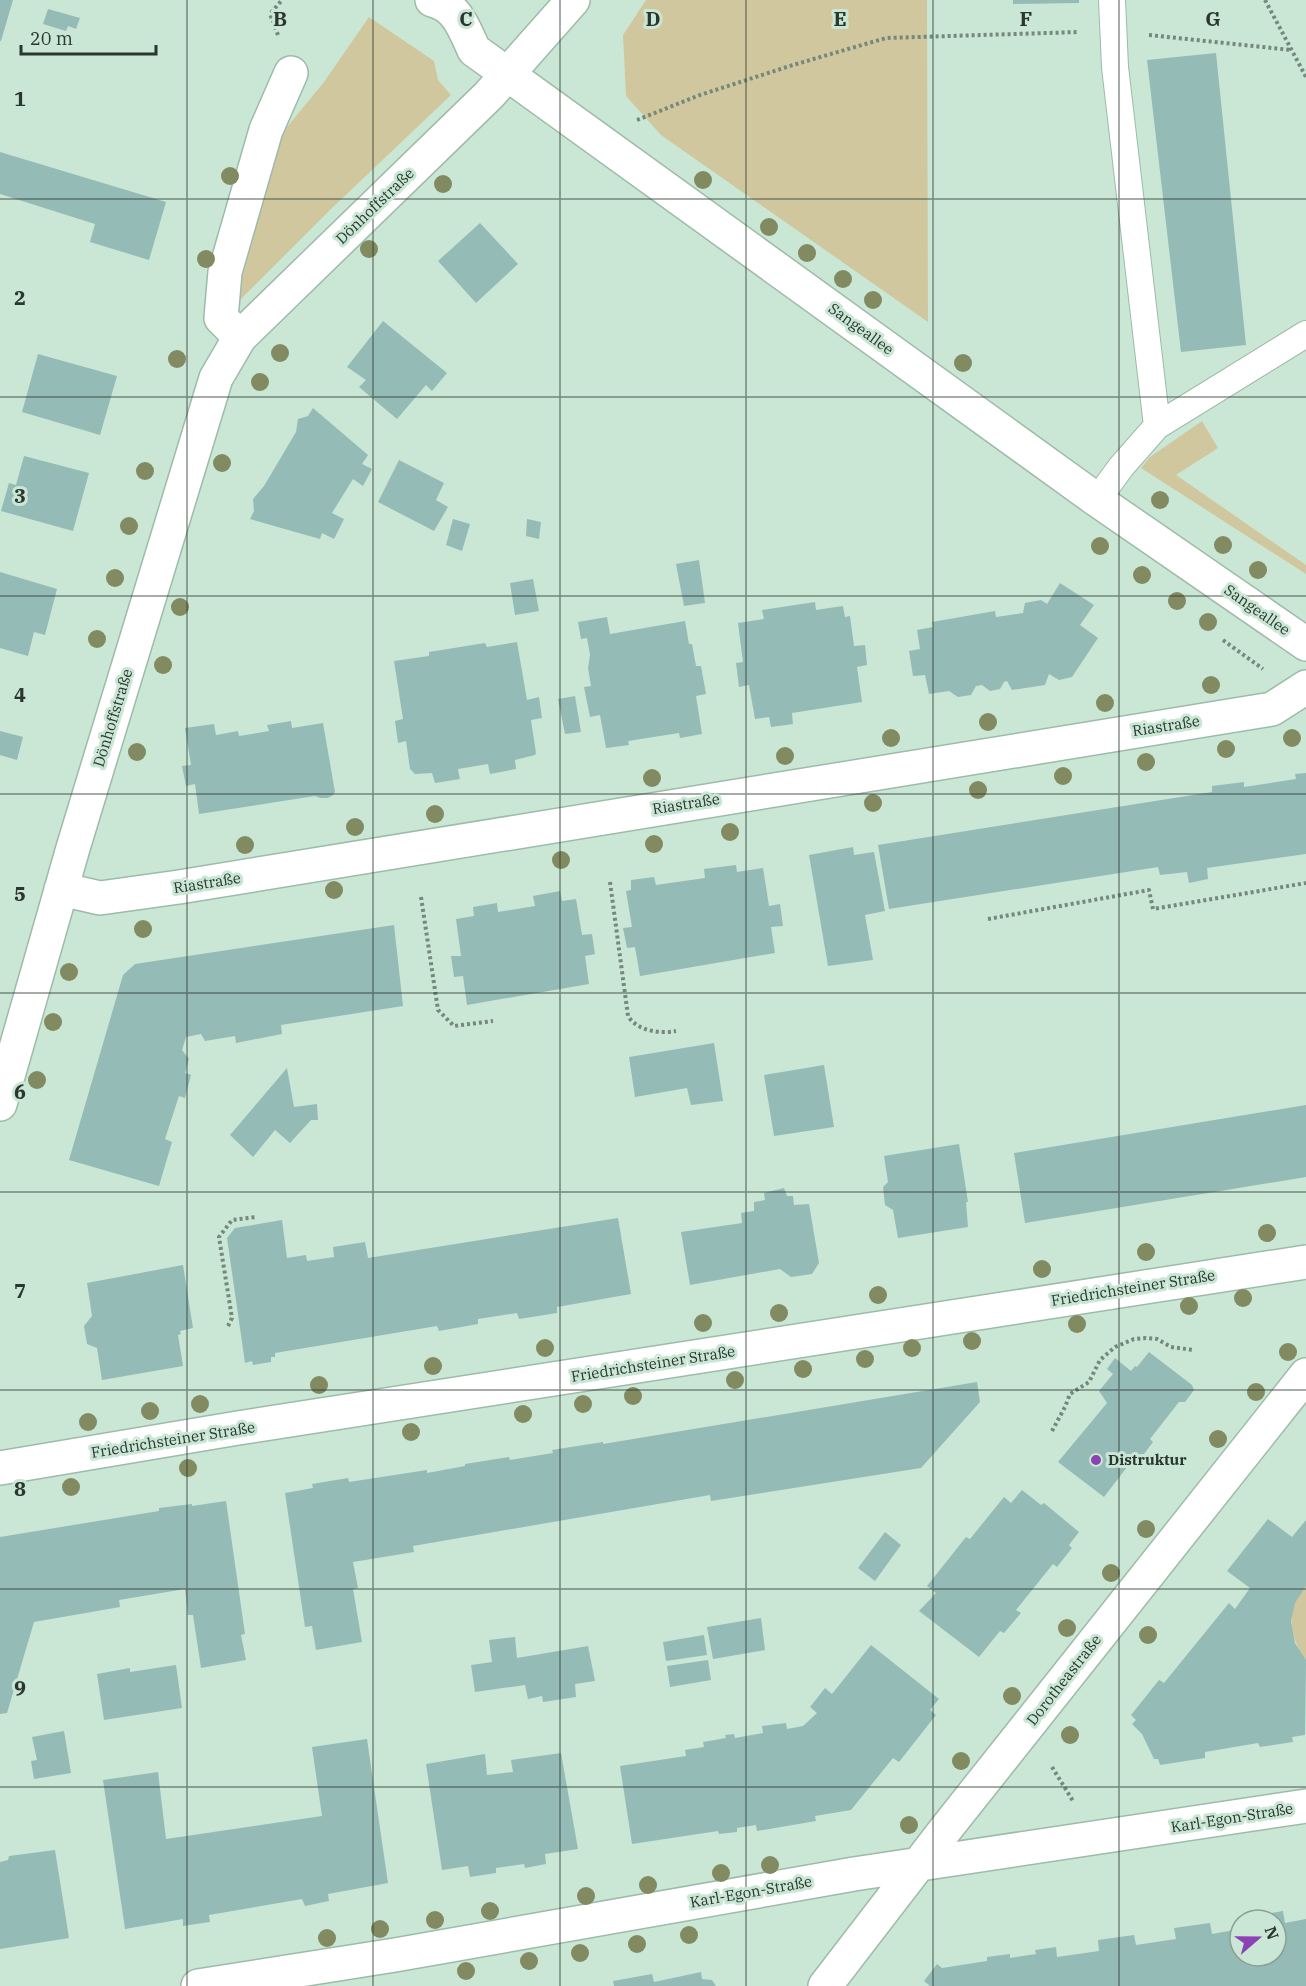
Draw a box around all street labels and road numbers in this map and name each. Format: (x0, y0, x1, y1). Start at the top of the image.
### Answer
street label: Dönhoffstraße (331, 164, 418, 248)
street label: Sangeallee (825, 299, 898, 359)
street label: Sangeallee (1221, 580, 1294, 639)
street label: Dönhoffstraße (89, 666, 136, 769)
street label: Riastraße (1131, 711, 1201, 740)
street label: Riastraße (651, 789, 721, 818)
street label: Riastraße (172, 868, 242, 897)
street label: Friedrichsteiner Straße (1050, 1265, 1216, 1310)
street label: Friedrichsteiner Straße (570, 1341, 736, 1386)
street label: Friedrichsteiner Straße (90, 1417, 256, 1462)
street label: Dorotheastraße (1022, 1630, 1105, 1729)
street label: Karl-Egon-Straße (1169, 1798, 1294, 1837)
street label: Karl-Egon-Straße (688, 1871, 813, 1912)

